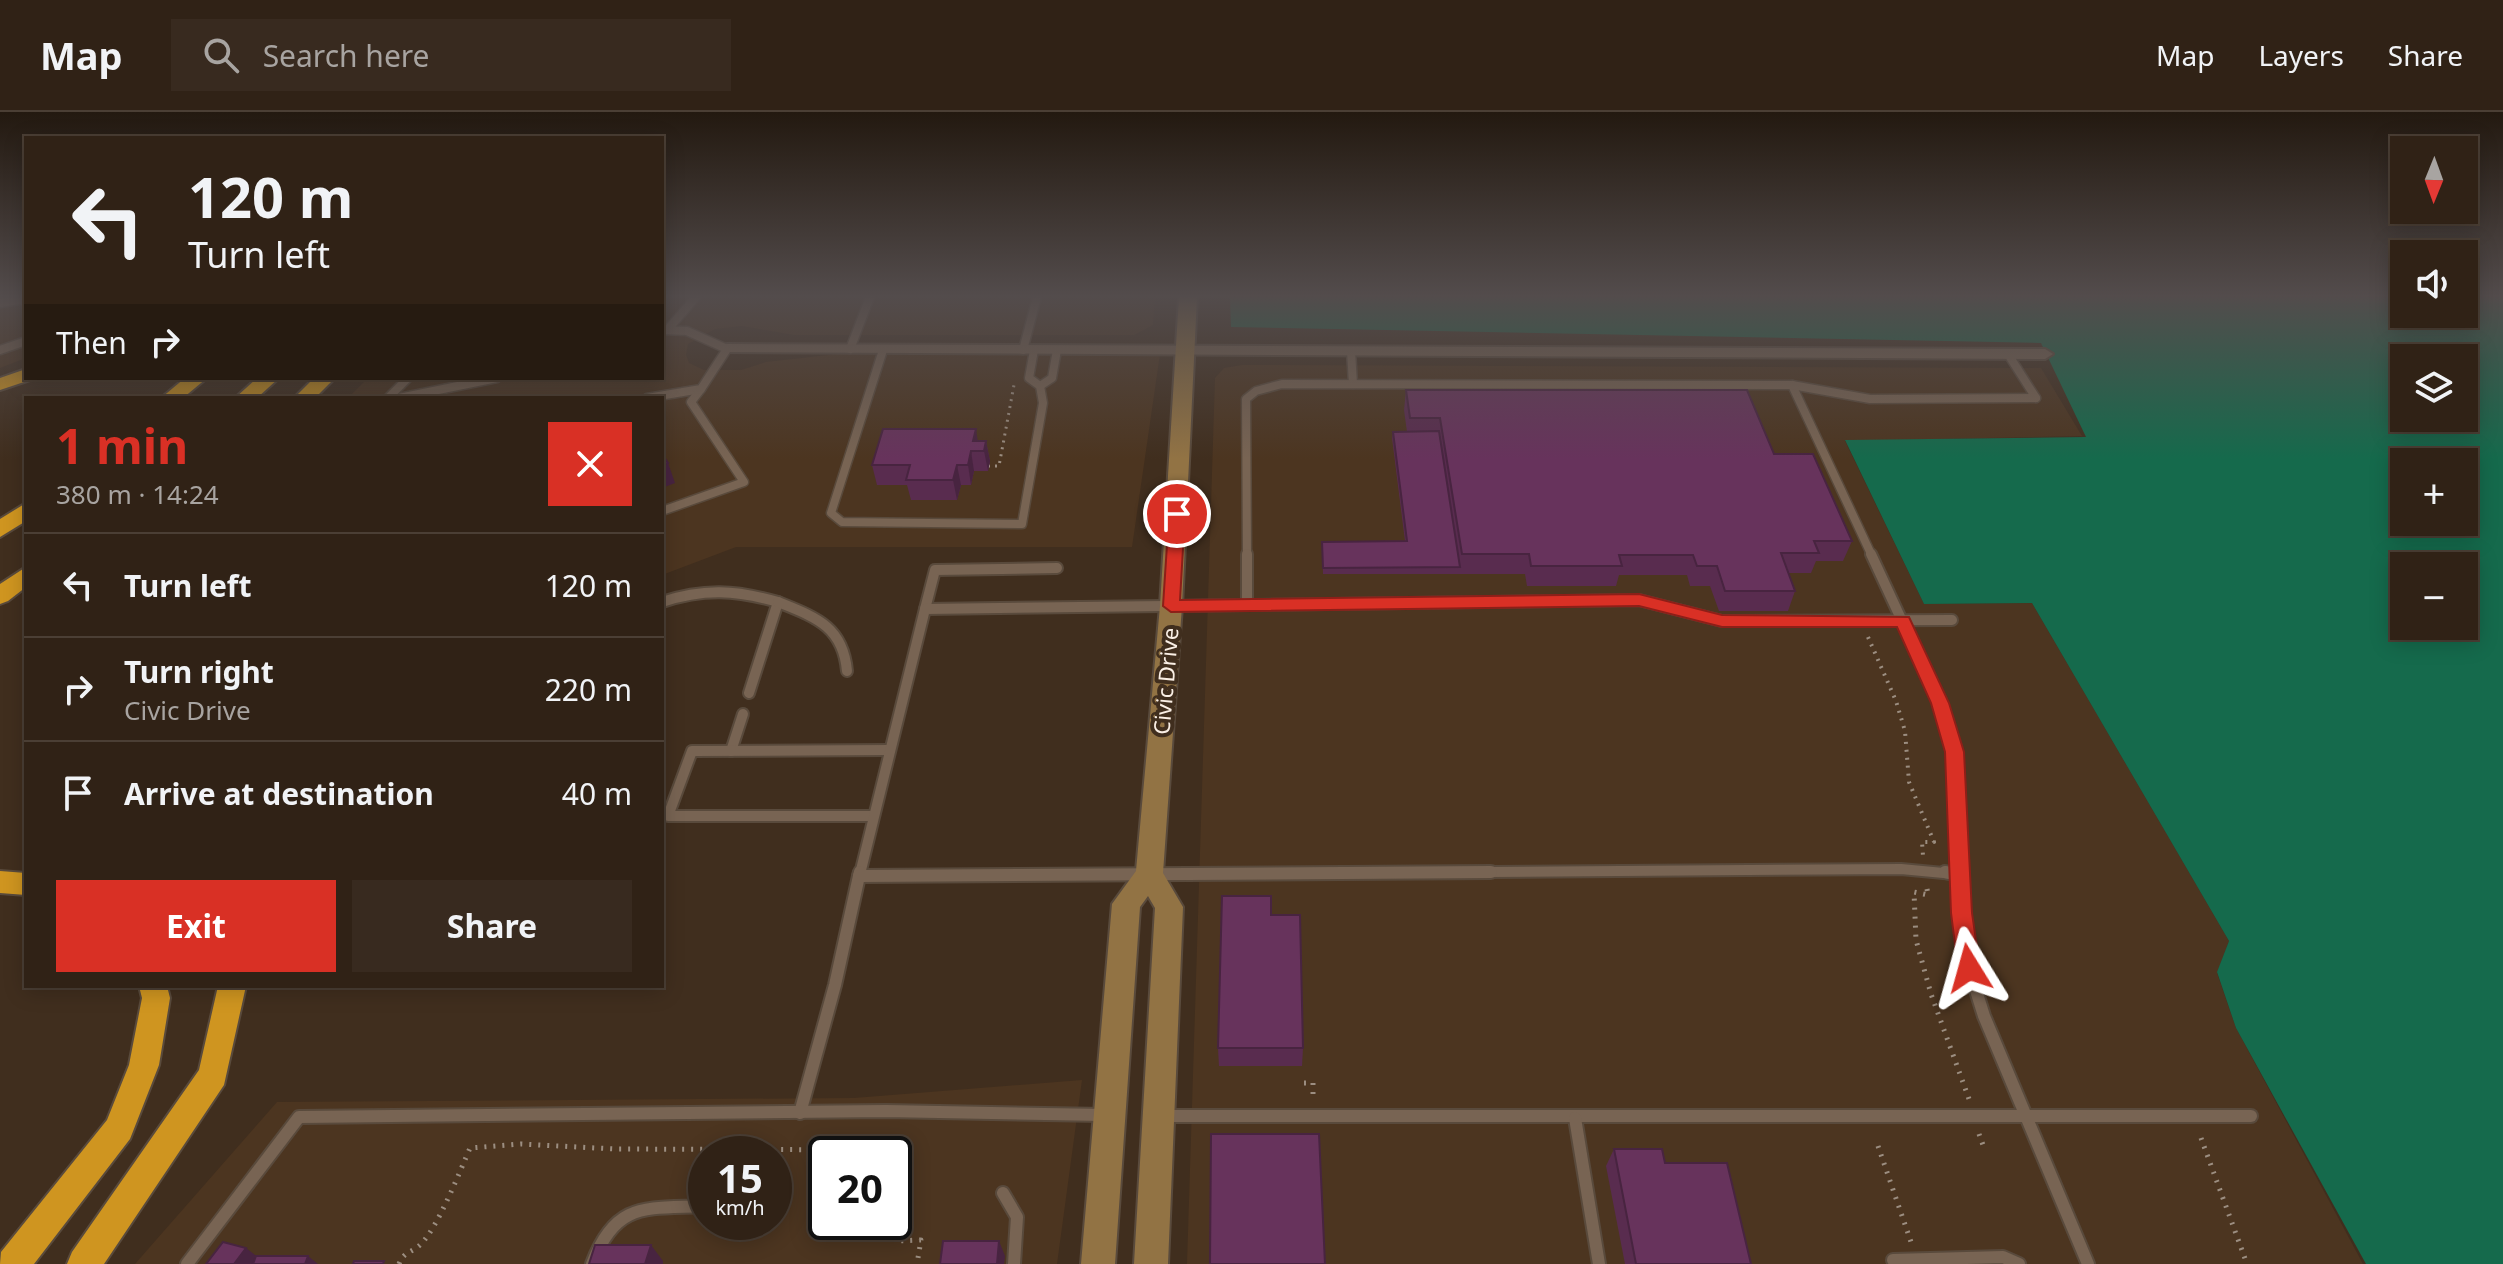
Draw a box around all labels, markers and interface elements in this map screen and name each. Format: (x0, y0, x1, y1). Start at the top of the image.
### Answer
search box (171, 19, 731, 91)
text: Map (40, 29, 123, 81)
icon: search (199, 33, 243, 77)
text: Search here (263, 35, 430, 76)
text: Map (2156, 36, 2214, 74)
text: Layers (2258, 36, 2344, 74)
text: Share (2388, 36, 2463, 74)
north arrow (2390, 136, 2478, 224)
map controls (2390, 136, 2478, 640)
text: 120 m (188, 158, 353, 234)
icon: left (56, 168, 160, 272)
text: Turn left (188, 230, 330, 279)
button: sound (2390, 240, 2478, 328)
icon: right (143, 320, 187, 364)
text: Then (56, 322, 127, 363)
button: layers (2390, 344, 2478, 432)
text: 1 min (56, 413, 188, 478)
button: close (548, 422, 632, 506)
button: + (2390, 448, 2478, 536)
text: 380 m · 14:24 (56, 476, 219, 512)
pin (1143, 480, 1211, 548)
icon: arrive (1155, 492, 1199, 536)
button: − (2390, 552, 2478, 640)
icon: left (56, 563, 100, 607)
text: Turn left (124, 565, 252, 606)
text: 120 m (545, 565, 632, 606)
street label: Civic Drive (1145, 626, 1185, 736)
text: Turn right (124, 651, 274, 692)
icon: right (56, 667, 100, 711)
text: 220 m (545, 669, 632, 710)
text: Civic Drive (124, 692, 251, 728)
icon: arrive (56, 771, 100, 815)
text: Arrive at destination (124, 773, 434, 814)
text: 40 m (562, 773, 632, 814)
button: Exit (56, 880, 336, 972)
button: Share (352, 880, 632, 972)
position arrow (1927, 926, 2011, 1010)
speed limit sign: 20 (808, 1136, 912, 1240)
text: 15 (717, 1150, 763, 1205)
text: km/h (715, 1194, 765, 1221)

